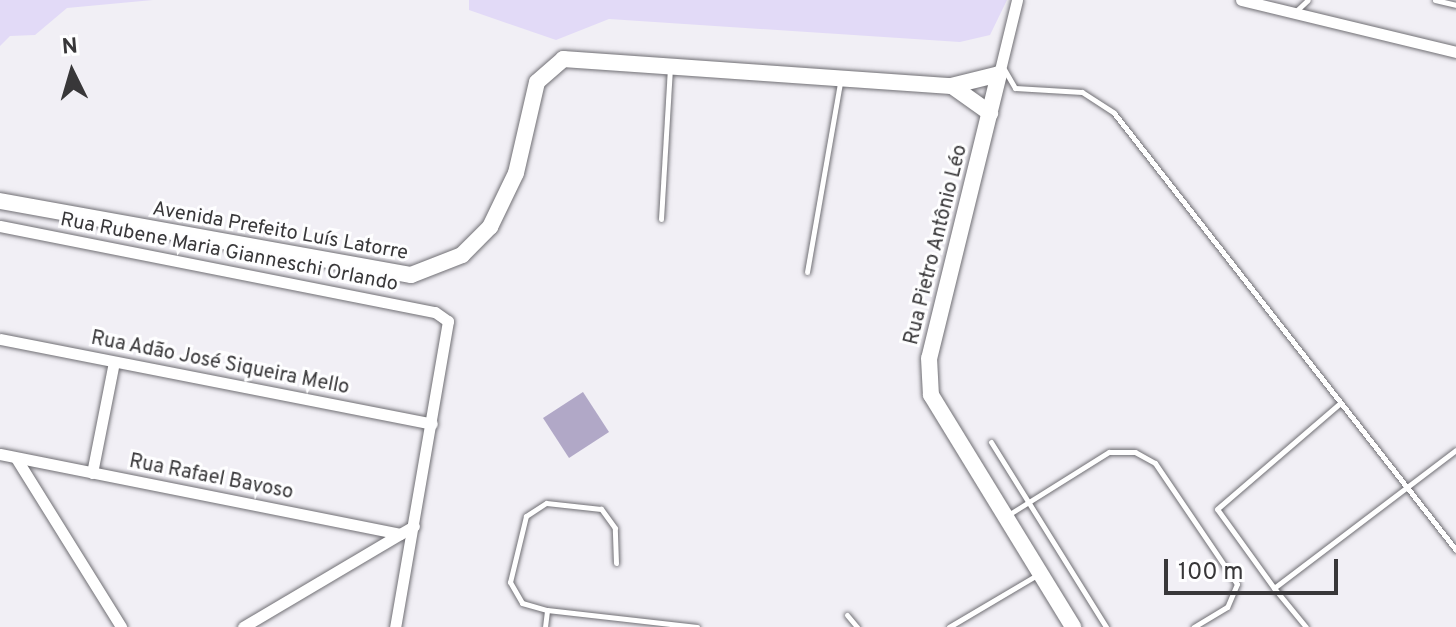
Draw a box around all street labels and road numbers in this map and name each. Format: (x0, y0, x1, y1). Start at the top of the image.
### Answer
street label: Rua Pietro Antônio Léo (900, 142, 974, 348)
street label: Avenida Prefeito Luís Latorre (150, 198, 410, 266)
street label: Rua Rubene Maria Gianneschi Orlando (58, 208, 400, 298)
street label: Rua Adão José Siqueira Mello (88, 327, 352, 401)
street label: Rua Rafael Bavoso (127, 450, 295, 506)

